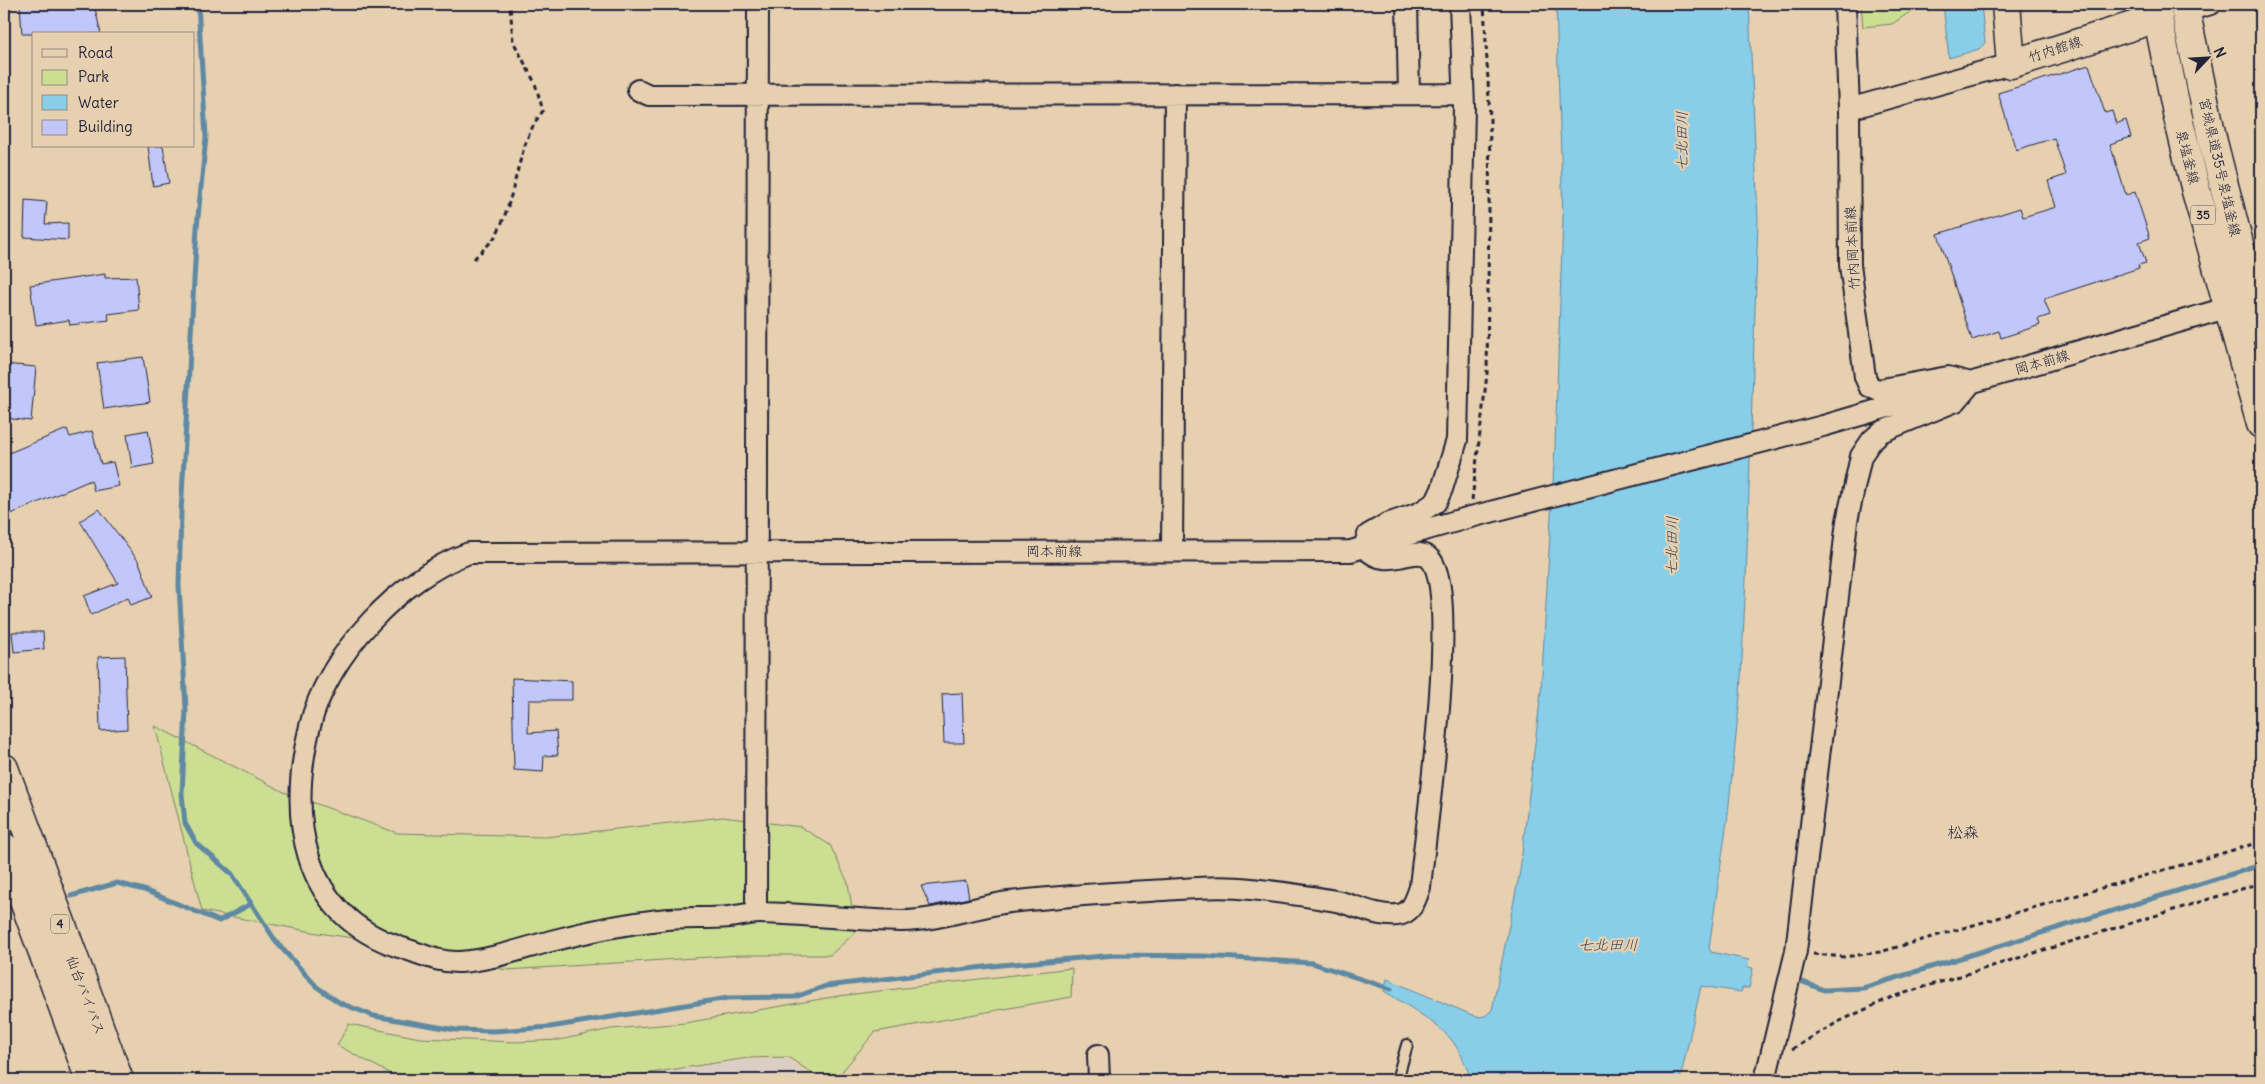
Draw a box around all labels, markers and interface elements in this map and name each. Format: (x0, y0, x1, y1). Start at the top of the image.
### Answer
legend (32, 32, 195, 148)
street label: 竹内館線 (2026, 32, 2084, 66)
north arrow (2182, 32, 2232, 82)
text: Road (78, 43, 113, 62)
text: N (2210, 44, 2230, 61)
text: Park (78, 67, 109, 86)
text: Water (78, 93, 119, 112)
street label: 宮城県道35号泉塩釜線 (2196, 96, 2244, 238)
water label: 七北田川 (1672, 111, 1691, 171)
text: Building (78, 117, 133, 136)
street label: 泉塩釜線 (2172, 128, 2204, 186)
street label: 竹内岡本前線 (1841, 206, 1863, 290)
road number: 35 (2190, 206, 2216, 224)
street label: 岡本前線 (2013, 346, 2071, 378)
water label: 七北田川 (1661, 516, 1682, 576)
street label: 岡本前線 (1026, 542, 1082, 560)
district label: 松森 (1947, 822, 1979, 842)
road number: 4 (51, 914, 69, 934)
water label: 七北田川 (1578, 935, 1638, 954)
street label: 仙台バイパス (63, 953, 109, 1037)

